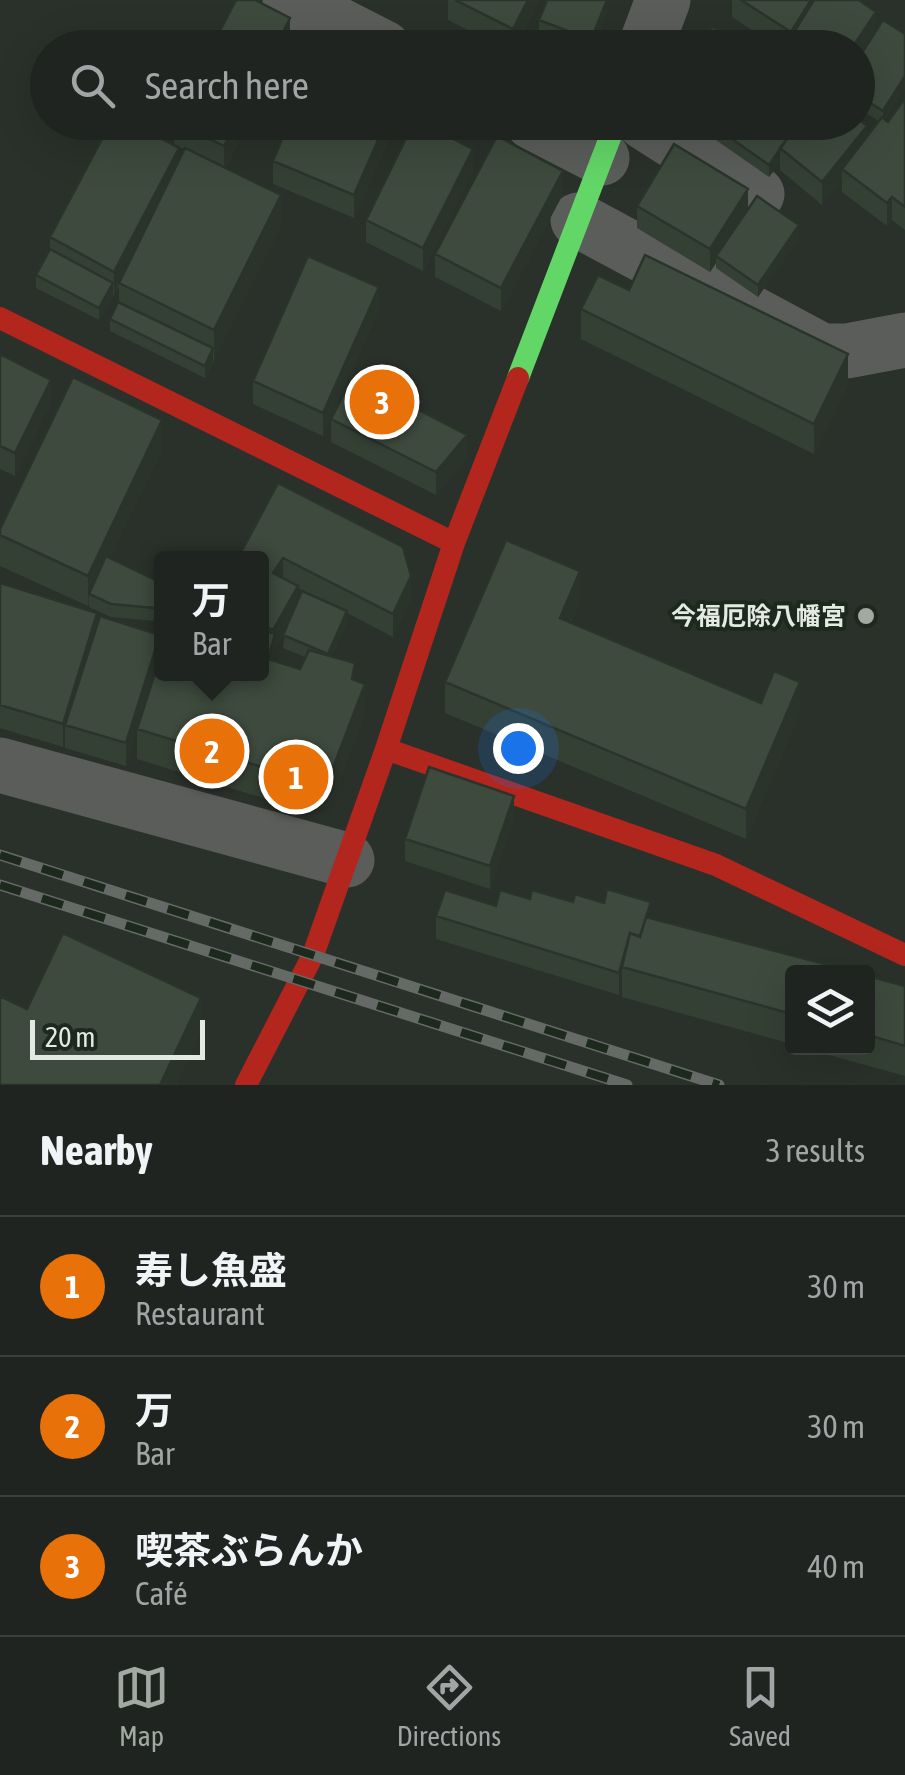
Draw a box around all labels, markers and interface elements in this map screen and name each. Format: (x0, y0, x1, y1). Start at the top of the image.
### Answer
search box (30, 30, 875, 140)
icon: search (65, 58, 120, 113)
text: Search here (145, 64, 309, 107)
pin: 3 (350, 364, 414, 440)
popup (154, 551, 269, 681)
text: 万 (192, 579, 230, 622)
place label: 今福厄除八幡宮 (671, 602, 846, 630)
marker: 今福厄除八幡宮 (855, 605, 877, 627)
text: Bar (192, 625, 231, 662)
pin: 2 (180, 714, 244, 788)
your location (493, 723, 544, 774)
pin: 1 (264, 740, 328, 814)
map controls (785, 965, 875, 1055)
button: layers (785, 965, 875, 1055)
scale bar (30, 1015, 205, 1060)
text: 20 m (45, 1021, 95, 1053)
text: Nearby (40, 1126, 153, 1174)
text: 3 results (766, 1132, 865, 1169)
text: 寿し魚盛 (135, 1249, 287, 1292)
text: 1 (65, 1268, 80, 1305)
text: 30 m (807, 1268, 865, 1305)
text: Restaurant (135, 1295, 265, 1332)
text: 万 (135, 1389, 173, 1432)
text: 2 (65, 1408, 80, 1445)
text: 30 m (807, 1408, 865, 1445)
text: Bar (135, 1435, 175, 1472)
text: 喫茶ぶらんか (135, 1529, 363, 1572)
text: 3 (65, 1548, 80, 1585)
text: 40 m (807, 1548, 865, 1585)
text: Café (135, 1575, 188, 1612)
tab: Map (114, 1660, 169, 1752)
tab: Directions (397, 1660, 501, 1752)
tab: Saved (729, 1660, 791, 1752)

